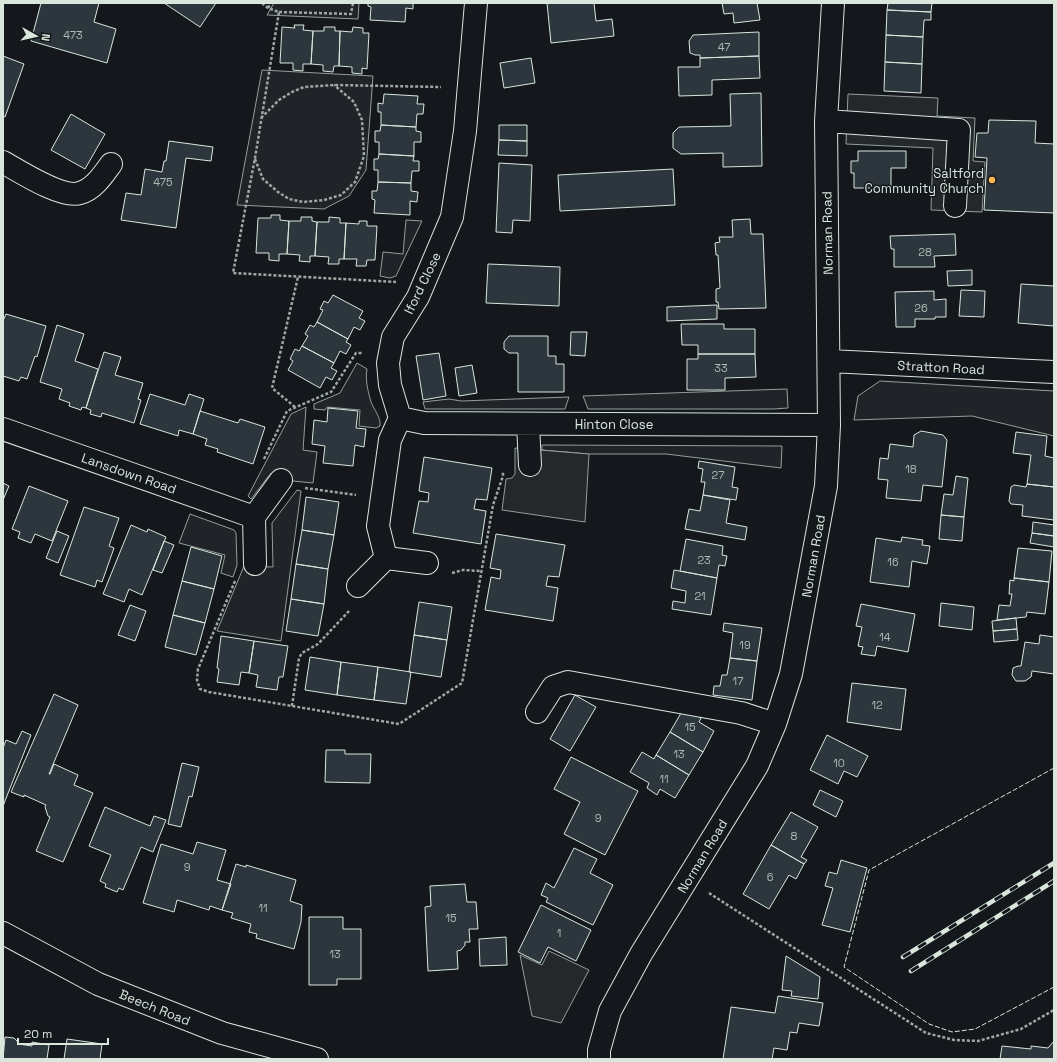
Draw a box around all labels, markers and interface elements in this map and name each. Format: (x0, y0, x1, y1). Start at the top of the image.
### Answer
north arrow (16, 16, 56, 56)
house number: 473 (63, 28, 83, 42)
text: N (38, 33, 53, 42)
house number: 47 (718, 40, 730, 54)
place label: Saltford Community Church (864, 165, 984, 197)
house number: 475 (153, 175, 173, 189)
marker: Saltford Community Church (987, 175, 997, 185)
street label: Norman Road (818, 191, 837, 275)
house number: 28 (918, 245, 932, 259)
street label: Iford Close (400, 249, 445, 317)
house number: 26 (914, 301, 928, 315)
street label: Stratton Road (897, 357, 985, 378)
house number: 33 (714, 361, 728, 375)
street label: Hinton Close (575, 416, 653, 433)
street label: Lansdown Road (79, 449, 179, 498)
house number: 18 (905, 462, 917, 476)
house number: 27 (712, 468, 724, 482)
street label: Norman Road (798, 514, 829, 599)
house number: 23 (697, 553, 711, 567)
house number: 16 (887, 555, 899, 569)
house number: 21 (694, 589, 706, 603)
house number: 14 (879, 630, 891, 644)
house number: 19 (739, 638, 751, 652)
house number: 17 (733, 674, 743, 688)
house number: 12 (871, 698, 883, 712)
house number: 15 (684, 720, 696, 734)
house number: 13 (673, 747, 685, 761)
house number: 10 (833, 756, 845, 770)
house number: 11 (659, 772, 669, 786)
house number: 9 (595, 811, 602, 825)
street label: Norman Road (674, 816, 731, 896)
house number: 8 (791, 829, 798, 843)
house number: 9 (184, 860, 191, 874)
house number: 6 (767, 870, 774, 884)
house number: 11 (258, 901, 268, 915)
house number: 15 (445, 911, 457, 925)
house number: 1 (557, 926, 561, 940)
house number: 13 (329, 947, 341, 961)
street label: Beech Road (117, 986, 193, 1029)
scale bar (18, 1020, 108, 1046)
text: 20 m (24, 1026, 52, 1042)

